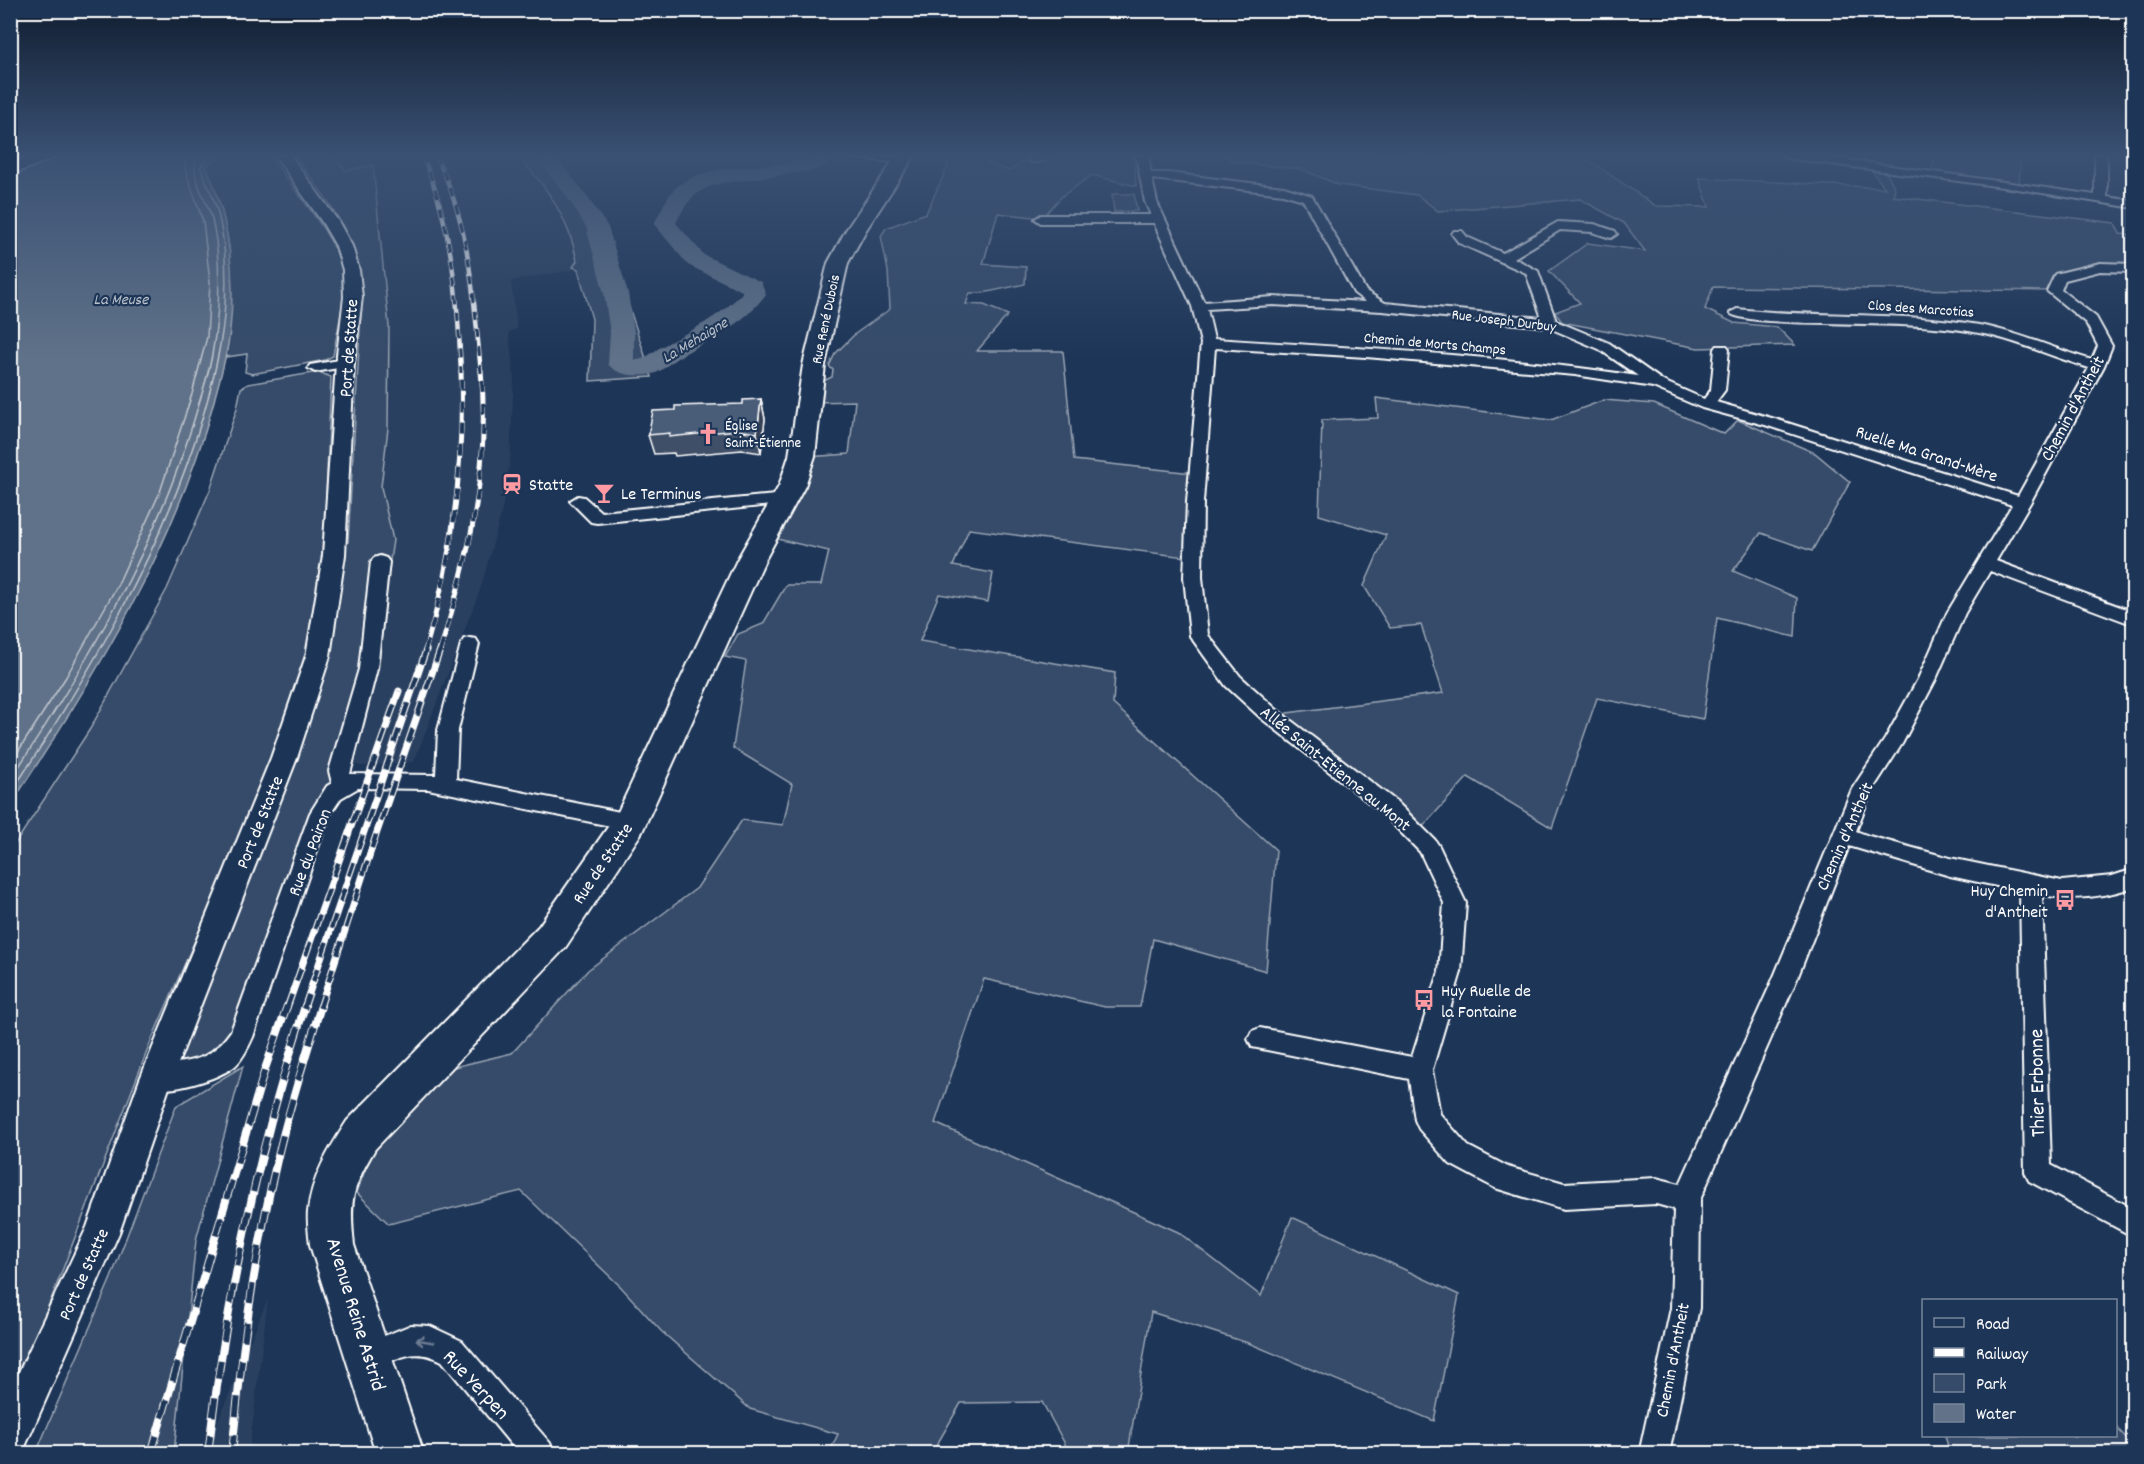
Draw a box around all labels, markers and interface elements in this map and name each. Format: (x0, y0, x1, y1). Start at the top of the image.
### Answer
street label: Rue René Dubois (807, 273, 847, 366)
water label: La Meuse (94, 289, 149, 312)
street label: Clos des Marcotias (1867, 295, 1975, 325)
street label: Port de Statte (335, 298, 366, 398)
street label: Rue Joseph Durbuy (1450, 305, 1558, 339)
water label: La Mehaigne (658, 312, 733, 370)
street label: Chemin de Morts Champs (1363, 328, 1507, 362)
street label: Chemin d'Antheit (2036, 352, 2113, 466)
place label: Église Saint-Étienne (725, 416, 802, 455)
street label: Ruelle Ma Grand-Mère (1852, 421, 2001, 490)
church icon: Église Saint-Étienne (696, 422, 720, 446)
station icon: Statte (500, 472, 524, 496)
place label: Statte (529, 474, 573, 499)
bar icon: Le Terminus (592, 481, 616, 505)
place label: Le Terminus (621, 483, 702, 508)
street label: Allée Saint-Etienne au Mont (1254, 701, 1415, 839)
street label: Port de Statte (231, 773, 291, 873)
street label: Chemin d'Antheit (1811, 779, 1881, 895)
street label: Rue du Pairon (283, 806, 339, 900)
street label: Rue de Statte (568, 819, 641, 910)
place label: Huy Chemin d'Antheit (1971, 880, 2048, 926)
bus stop icon: Huy Chemin d'Antheit (2053, 888, 2077, 912)
place label: Huy Ruelle de la Fontaine (1441, 980, 1531, 1026)
bus stop icon: Huy Ruelle de la Fontaine (1412, 988, 1436, 1012)
street label: Thier Erbonne (2023, 1029, 2055, 1137)
street label: Port de Statte (54, 1225, 117, 1325)
street label: Avenue Reine Astrid (317, 1235, 392, 1395)
legend (1922, 1299, 2117, 1437)
street label: Chemin d'Antheit (1651, 1301, 1698, 1420)
text: Road (1976, 1313, 2010, 1338)
one-way arrow (416, 1335, 435, 1346)
text: Railway (1976, 1343, 2029, 1368)
street label: Rue Yerpen (434, 1344, 515, 1428)
text: Park (1976, 1373, 2007, 1398)
text: Water (1976, 1403, 2016, 1428)

